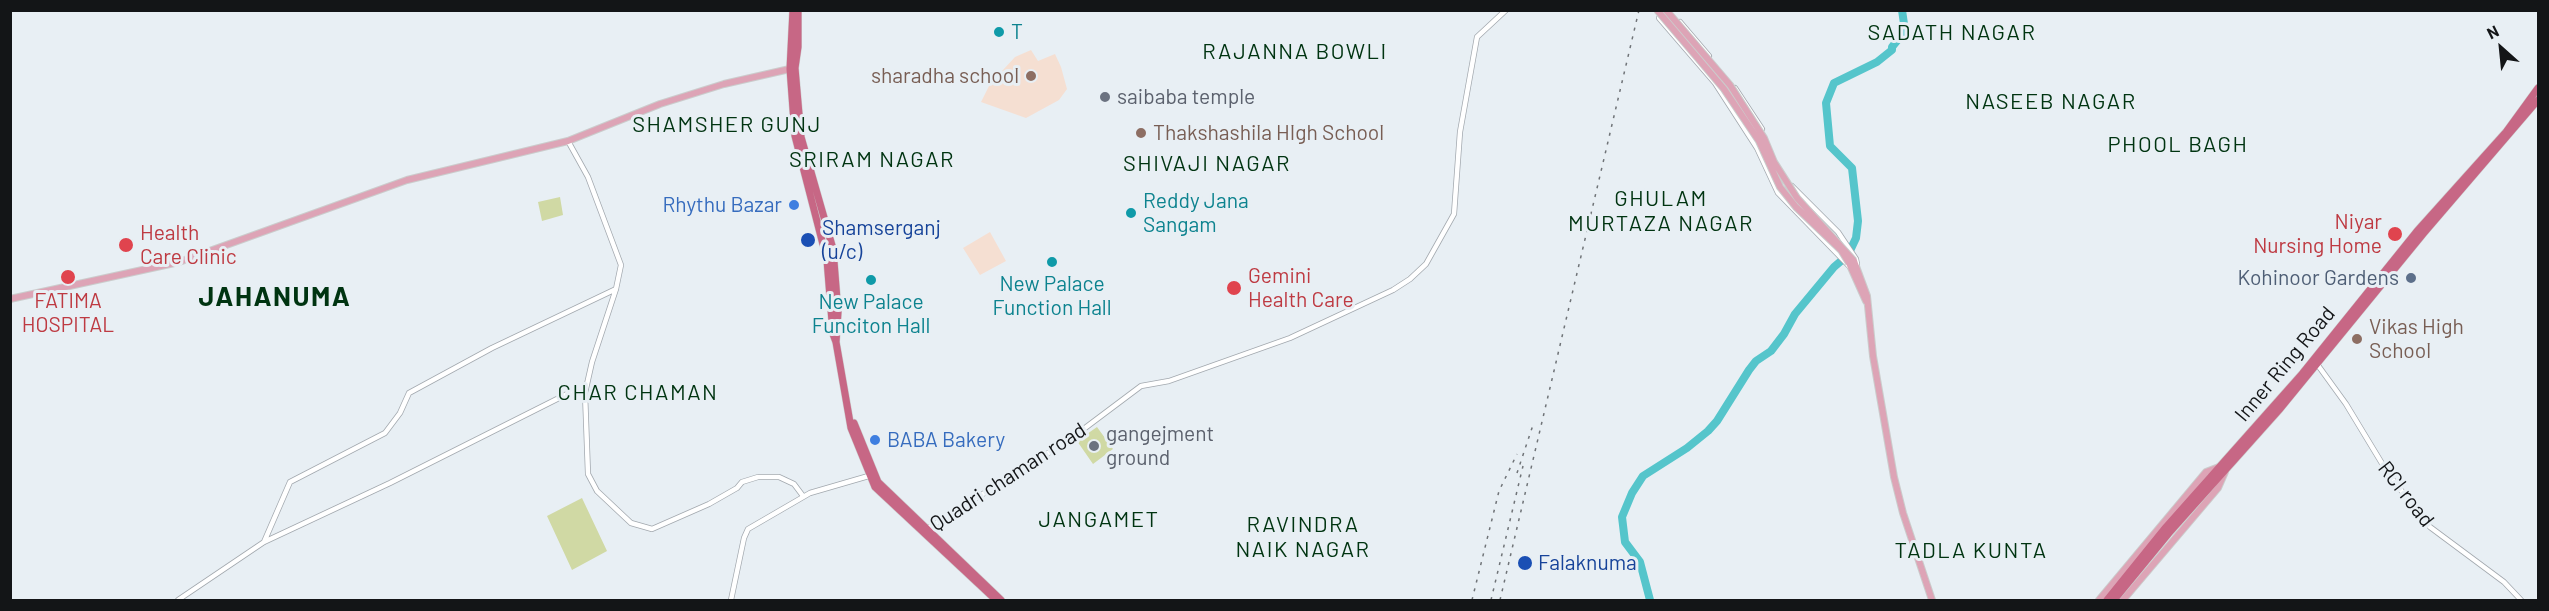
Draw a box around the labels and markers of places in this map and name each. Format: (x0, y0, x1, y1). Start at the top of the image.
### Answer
place label: T (1011, 19, 1023, 45)
marker: T (992, 25, 1006, 39)
place label: sharadha school (871, 63, 1019, 89)
marker: sharadha school (1024, 69, 1038, 83)
place label: saibaba temple (1117, 84, 1255, 110)
marker: saibaba temple (1098, 90, 1112, 104)
place label: Thakshashila HIgh School (1153, 120, 1384, 146)
marker: Thakshashila HIgh School (1134, 126, 1148, 140)
place label: Reddy Jana Sangam (1143, 188, 1249, 238)
place label: Rhythu Bazar (662, 192, 782, 218)
marker: Rhythu Bazar (787, 198, 801, 212)
marker: Reddy Jana Sangam (1124, 206, 1138, 220)
place label: Niyar Nursing Home (2253, 209, 2382, 259)
place label: Shamserganj (u/c) (822, 215, 941, 265)
place label: Health Care Clinic (140, 220, 237, 270)
marker: Niyar Nursing Home (2386, 225, 2404, 243)
marker: Shamserganj (u/c) (799, 231, 817, 249)
marker: Health Care Clinic (117, 236, 135, 254)
marker: New Palace Function Hall (1045, 255, 1059, 269)
place label: Gemini Health Care (1248, 263, 1354, 313)
place label: Kohinoor Gardens (2237, 265, 2399, 291)
marker: FATIMA HOSPITAL (59, 268, 77, 286)
place label: New Palace Function Hall (992, 271, 1112, 321)
marker: Kohinoor Gardens (2404, 271, 2418, 285)
marker: New Palace Funciton Hall (864, 273, 878, 287)
marker: Gemini Health Care (1225, 279, 1243, 297)
place label: FATIMA HOSPITAL (22, 288, 114, 338)
place label: New Palace Funciton Hall (812, 289, 930, 339)
place label: Vikas High School (2369, 314, 2464, 364)
marker: Vikas High School (2350, 332, 2364, 346)
place label: gangejment ground (1106, 421, 1214, 471)
place label: BABA Bakery (887, 427, 1005, 453)
marker: BABA Bakery (868, 433, 882, 447)
marker: gangejment ground (1087, 439, 1101, 453)
place label: Falaknuma (1538, 550, 1637, 576)
marker: Falaknuma (1516, 554, 1534, 572)

